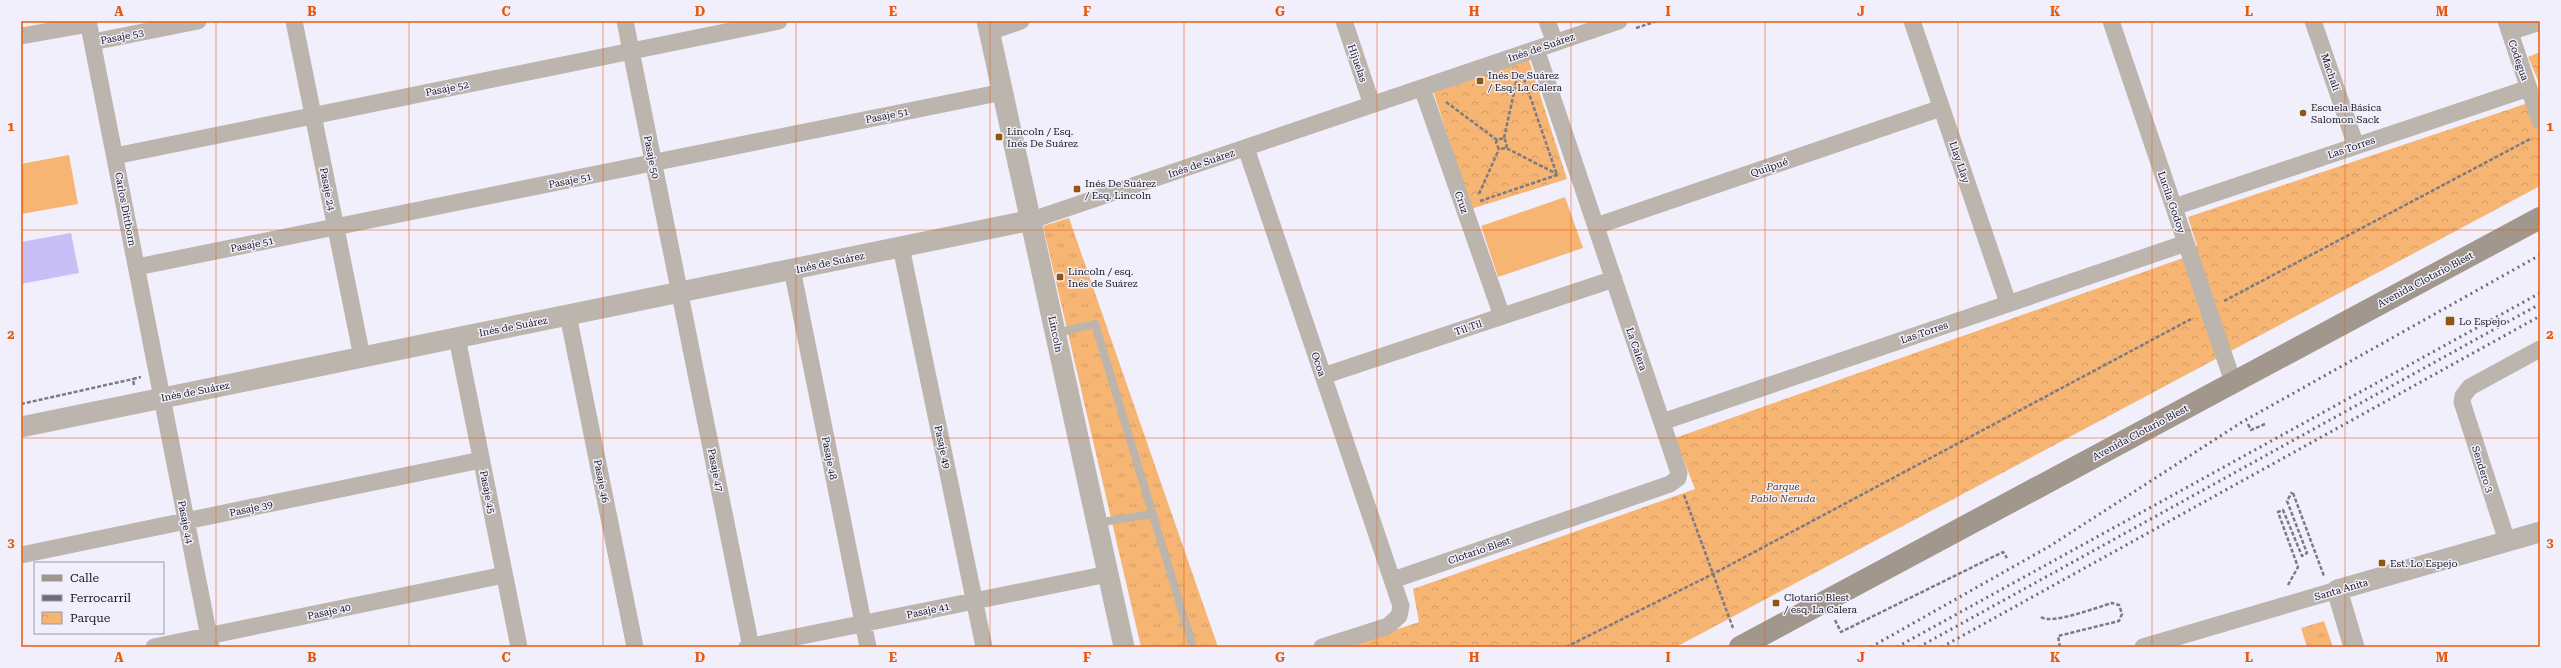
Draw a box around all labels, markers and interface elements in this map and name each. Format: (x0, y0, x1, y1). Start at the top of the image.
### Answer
text: A (114, 4, 124, 19)
text: B (307, 4, 317, 19)
text: C (501, 4, 511, 19)
text: D (695, 4, 705, 19)
text: E (889, 4, 897, 19)
text: F (1083, 4, 1091, 19)
text: G (1275, 4, 1285, 19)
text: H (1469, 4, 1480, 19)
text: I (1665, 4, 1671, 19)
text: J (1857, 4, 1865, 19)
text: K (2050, 4, 2061, 19)
text: L (2245, 4, 2253, 19)
text: M (2436, 4, 2449, 19)
street label: Pasaje 53 (99, 27, 145, 46)
street label: Inés de Suárez (1507, 31, 1576, 64)
street label: Codegua (2506, 38, 2531, 83)
street label: Hijuelas (1346, 43, 1369, 84)
street label: Machalí (2319, 52, 2342, 92)
place label: Inés De Suárez / Esq. La Calera (1487, 70, 1563, 93)
marker: Inés De Suárez / Esq. La Calera (1475, 76, 1485, 86)
street label: Pasaje 52 (424, 79, 470, 98)
place label: Escuela Básica Salomon Sack (2311, 102, 2382, 125)
street label: Pasaje 51 (864, 106, 910, 125)
marker: Escuela Básica Salomon Sack (2298, 108, 2308, 118)
text: 1 (7, 119, 15, 134)
text: 1 (2546, 119, 2554, 134)
place label: Lincoln / Esq. Inés De Suárez (1007, 126, 1078, 149)
marker: Lincoln / Esq. Inés De Suárez (994, 132, 1004, 142)
street label: Pasaje 50 (642, 134, 661, 180)
street label: Las Torres (2326, 134, 2377, 161)
street label: Llay Llay (1947, 140, 1972, 184)
street label: Inés de Suárez (1167, 147, 1236, 180)
street label: Quilpué (1749, 156, 1790, 179)
street label: Pasaje 24 (318, 166, 337, 212)
street label: Lucila Godoy (2156, 170, 2187, 235)
street label: Carlos Dittborn (113, 171, 138, 247)
street label: Pasaje 51 (547, 171, 593, 190)
place label: Inés De Suárez / Esq. Lincoln (1084, 178, 1156, 201)
marker: Inés De Suárez / Esq. Lincoln (1072, 184, 1082, 194)
street label: Cruz (1453, 190, 1470, 215)
street label: Pasaje 51 (229, 235, 275, 254)
street label: Avenida Clotario Blest (2375, 249, 2475, 309)
street label: Inés de Suárez (795, 250, 865, 275)
place label: Lincoln / esq. Inés de Suárez (1068, 266, 1138, 289)
marker: Lincoln / esq. Inés de Suárez (1055, 272, 1065, 282)
street label: Inés de Suárez (478, 314, 549, 339)
street label: Lincoln (1046, 315, 1065, 354)
marker: Lo Espejo (2444, 315, 2456, 327)
place label: Lo Espejo (2459, 316, 2506, 327)
street label: Til Til (1453, 318, 1483, 337)
street label: Las Torres (1899, 319, 1950, 346)
street label: La Calera (1624, 326, 1649, 373)
text: 2 (7, 327, 15, 342)
text: 2 (2546, 327, 2554, 342)
street label: Ocoa (1309, 351, 1328, 378)
street label: Inés de Suárez (160, 379, 231, 404)
street label: Avenida Clotario Blest (2090, 402, 2190, 462)
street label: Pasaje 49 (933, 424, 953, 470)
street label: Pasaje 48 (820, 435, 839, 481)
street label: Sendero 3 (2470, 444, 2495, 494)
street label: Pasaje 47 (706, 447, 725, 493)
street label: Pasaje 46 (592, 458, 611, 504)
street label: Pasaje 45 (478, 469, 497, 515)
park label: Parque Pablo Neruda (1749, 481, 1816, 504)
street label: Pasaje 39 (228, 498, 274, 518)
street label: Pasaje 44 (176, 499, 195, 545)
text: 3 (7, 535, 15, 550)
street label: Clotario Blest (1447, 535, 1512, 566)
text: 3 (2546, 535, 2554, 550)
marker: Est. Lo Espejo (2377, 558, 2387, 568)
place label: Est. Lo Espejo (2390, 558, 2458, 569)
legend (34, 562, 164, 634)
text: Calle (70, 571, 100, 585)
street label: Santa Anita (2313, 576, 2370, 602)
text: Ferrocarril (70, 591, 131, 605)
place label: Clotario Blest / esq. La Calera (1783, 592, 1858, 615)
marker: Clotario Blest / esq. La Calera (1771, 598, 1781, 608)
street label: Pasaje 41 (905, 600, 951, 620)
street label: Pasaje 40 (306, 601, 352, 621)
text: Parque (70, 611, 111, 625)
text: A (114, 650, 124, 665)
text: B (307, 650, 317, 665)
text: C (501, 650, 511, 665)
text: D (695, 650, 705, 665)
text: E (889, 650, 897, 665)
text: F (1083, 650, 1091, 665)
text: G (1275, 650, 1285, 665)
text: H (1469, 650, 1480, 665)
text: I (1665, 650, 1671, 665)
text: J (1857, 650, 1865, 665)
text: K (2050, 650, 2061, 665)
text: L (2245, 650, 2253, 665)
text: M (2436, 650, 2449, 665)

